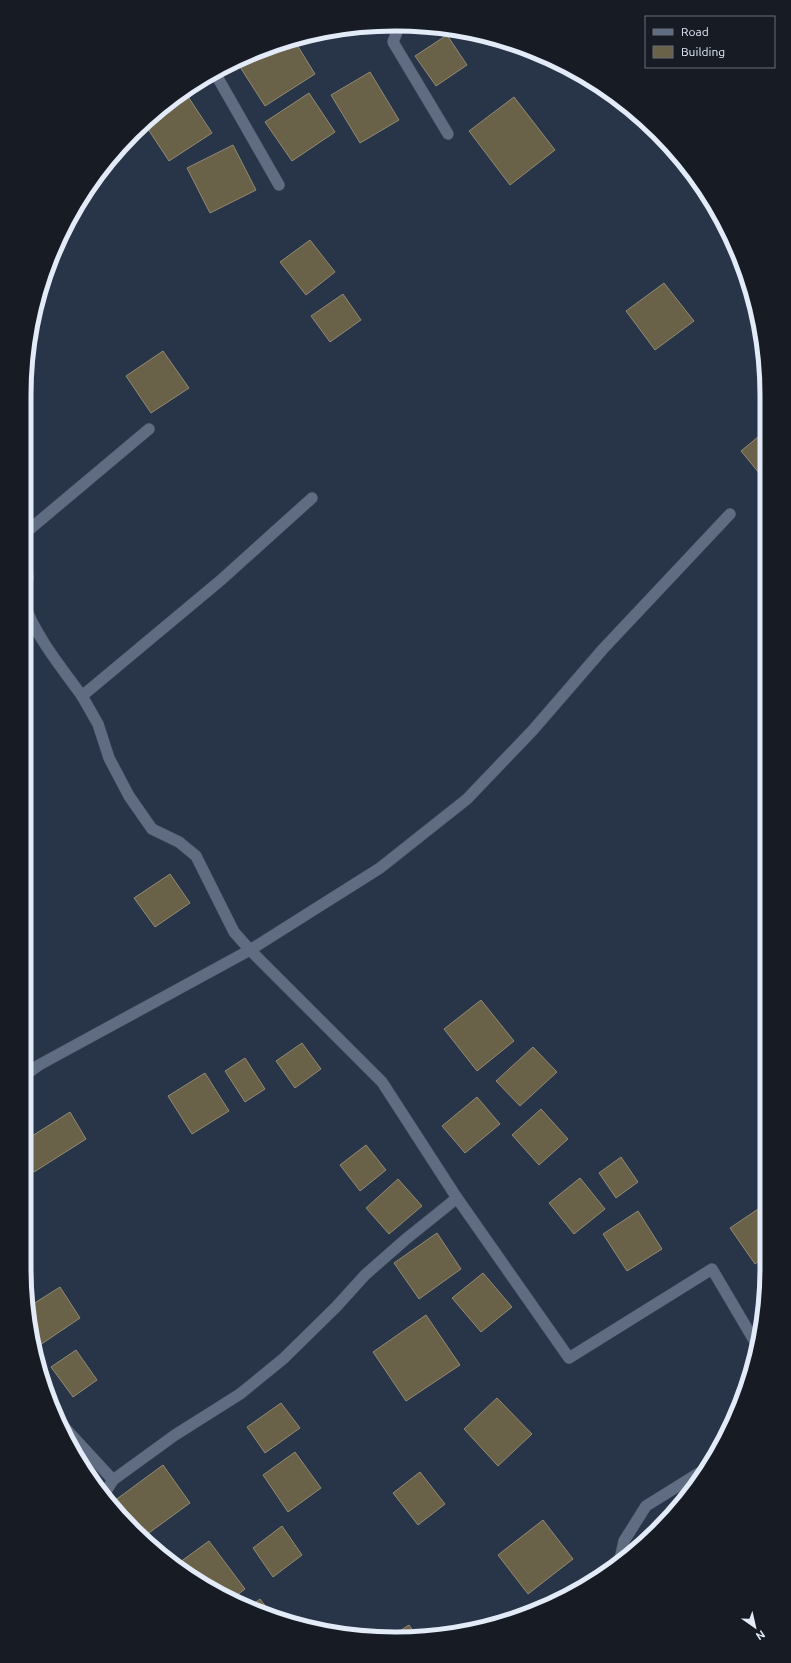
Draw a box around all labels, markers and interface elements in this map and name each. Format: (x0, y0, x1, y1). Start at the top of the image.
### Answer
legend (645, 16, 775, 68)
text: Road (681, 25, 709, 38)
text: Building (681, 45, 725, 58)
north arrow (735, 1607, 775, 1647)
text: N (754, 1628, 767, 1643)

